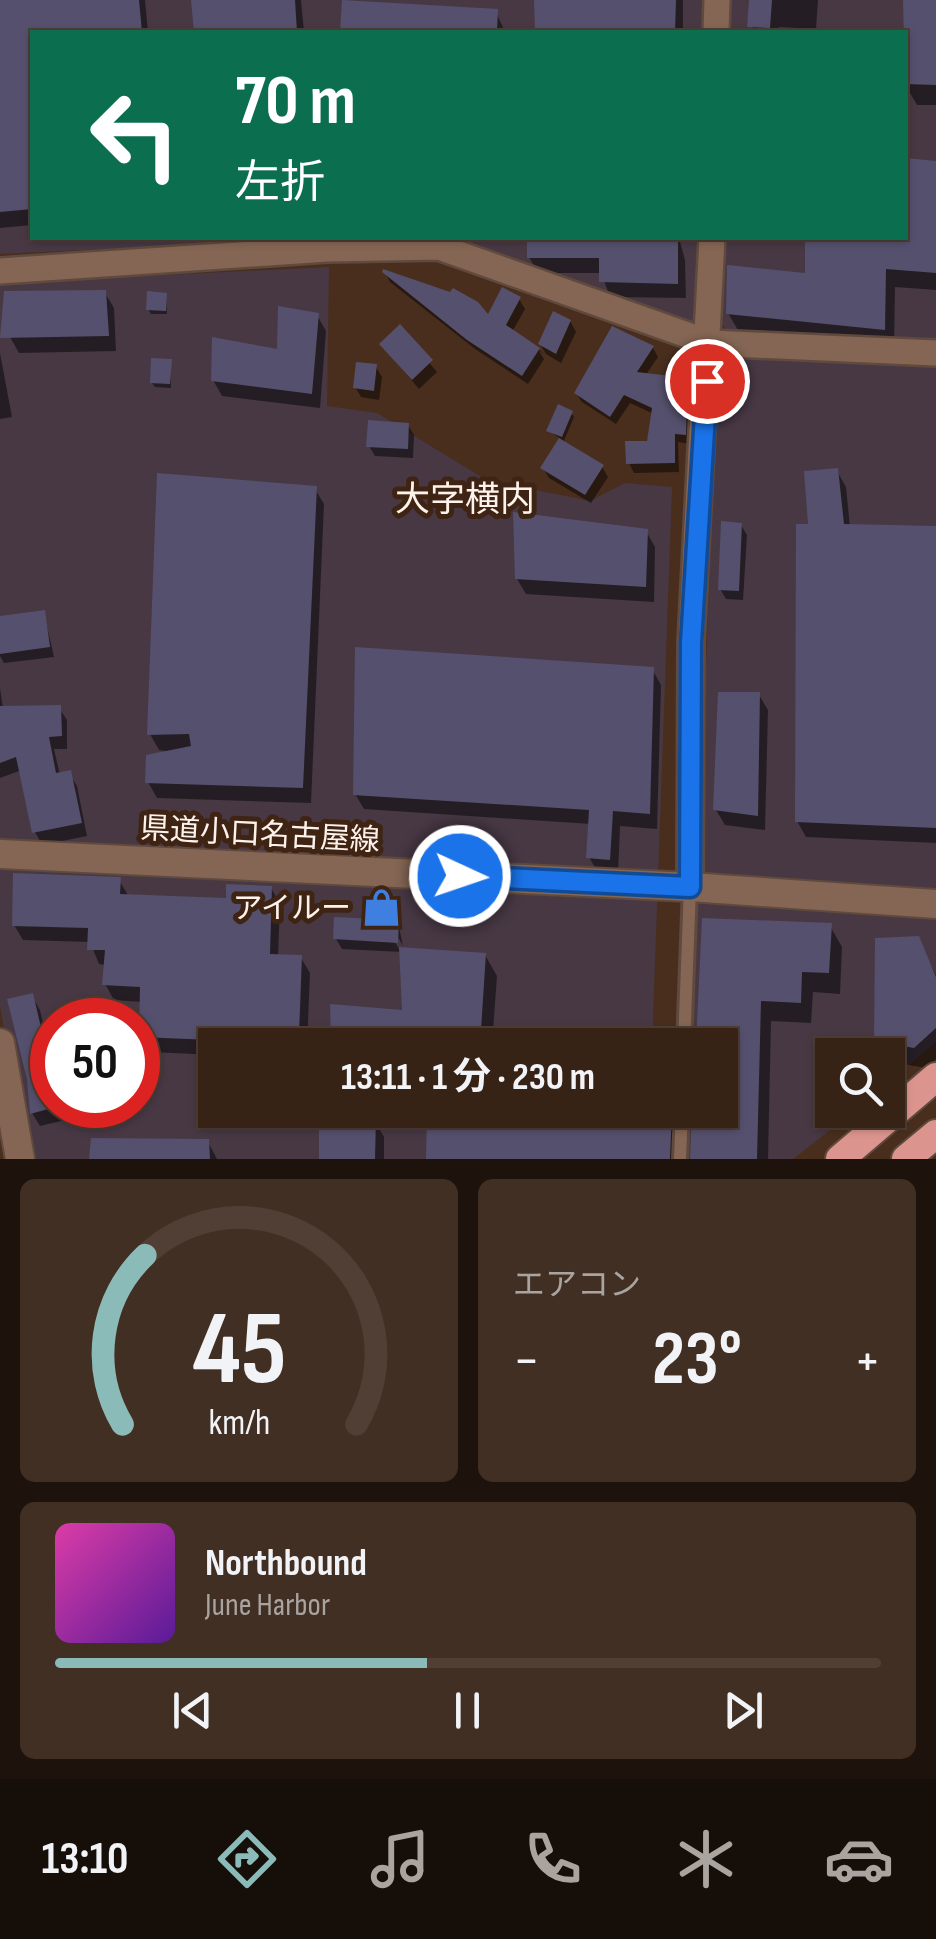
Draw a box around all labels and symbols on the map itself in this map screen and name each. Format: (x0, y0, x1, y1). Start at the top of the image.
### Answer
pin (665, 339, 750, 424)
district label: 大字横内 (395, 479, 535, 522)
street label: 県道小口名古屋線 (139, 811, 381, 859)
position arrow (408, 824, 512, 928)
shop icon: アイルー (360, 887, 402, 929)
place label: アイルー (233, 891, 351, 927)
speed limit sign: 50 (30, 998, 160, 1128)

